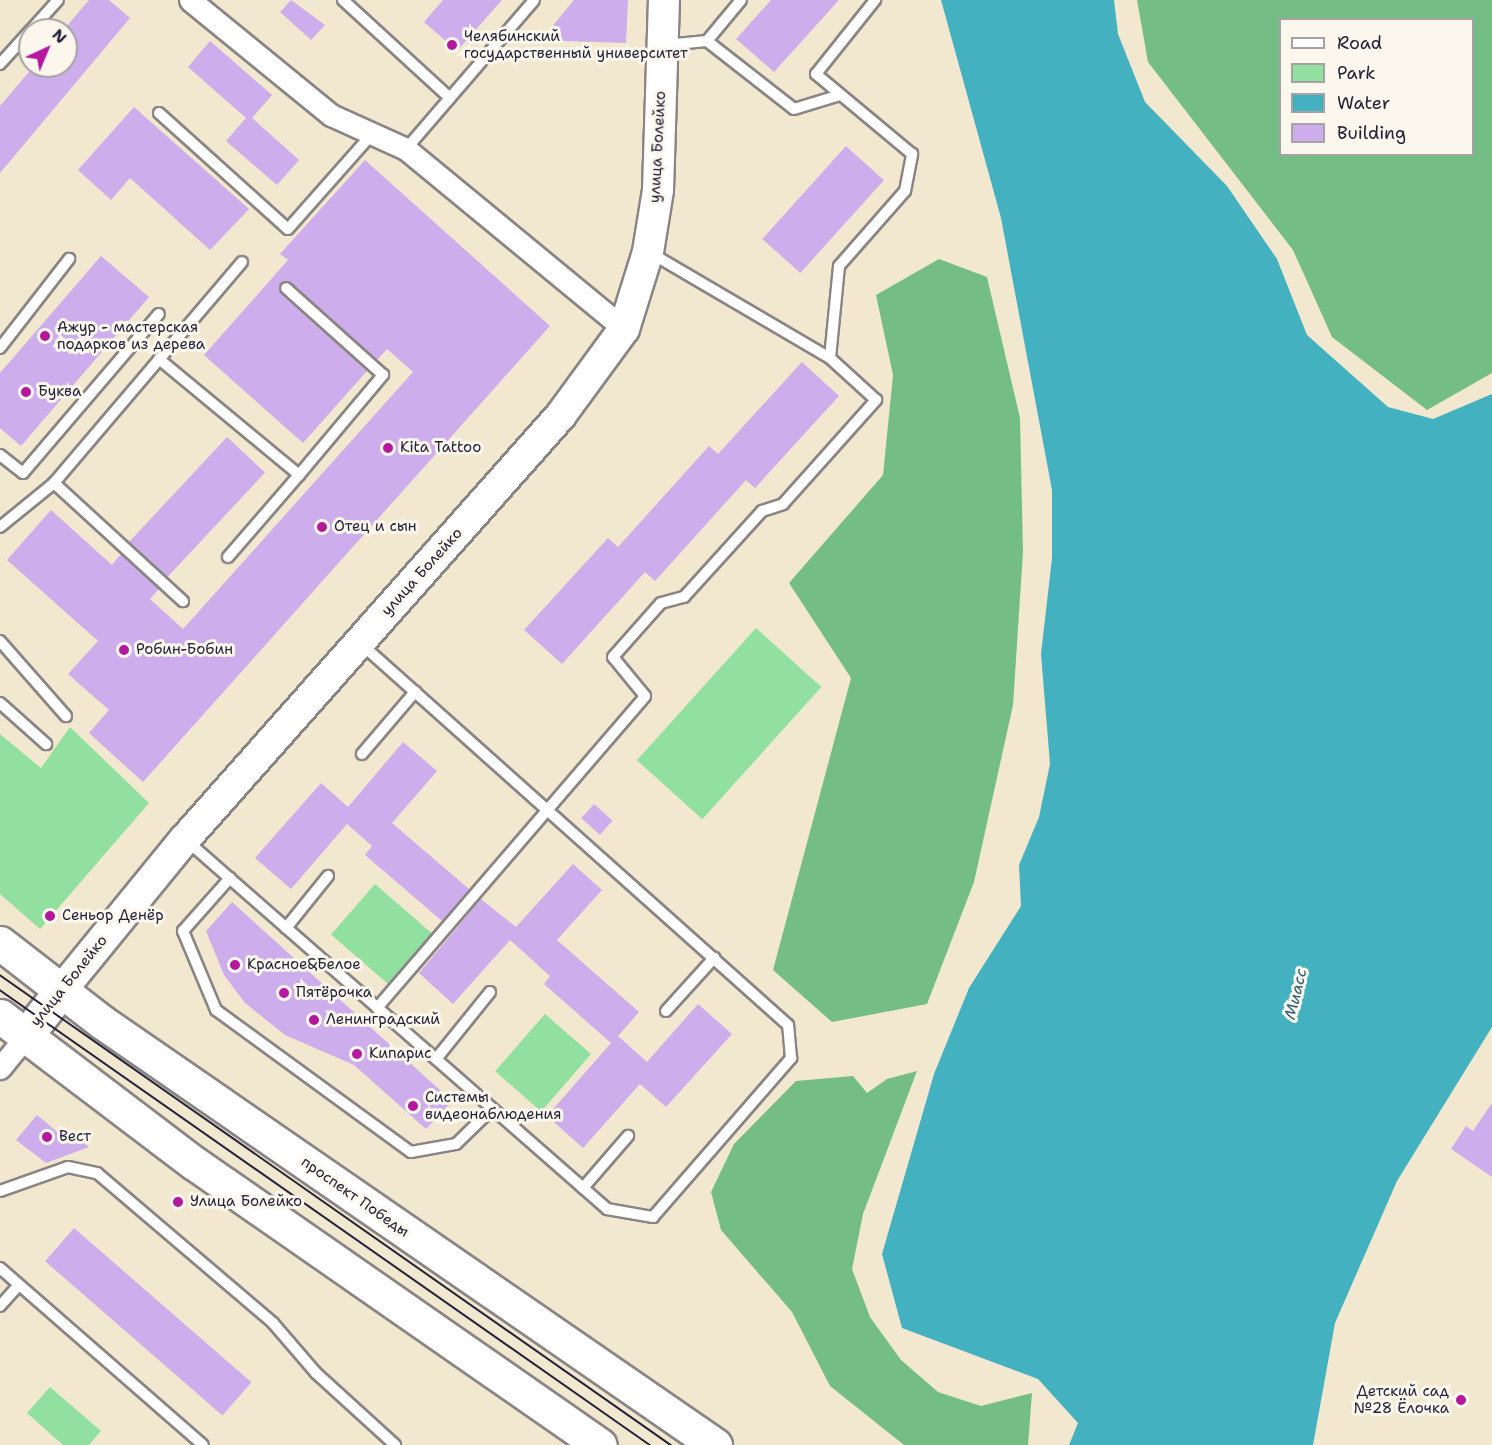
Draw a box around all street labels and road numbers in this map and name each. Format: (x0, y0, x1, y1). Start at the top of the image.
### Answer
street label: улица Болейко (646, 91, 670, 203)
street label: улица Болейко (378, 524, 466, 620)
street label: улица Болейко (27, 932, 111, 1030)
street label: проспект Победы (298, 1153, 412, 1241)

